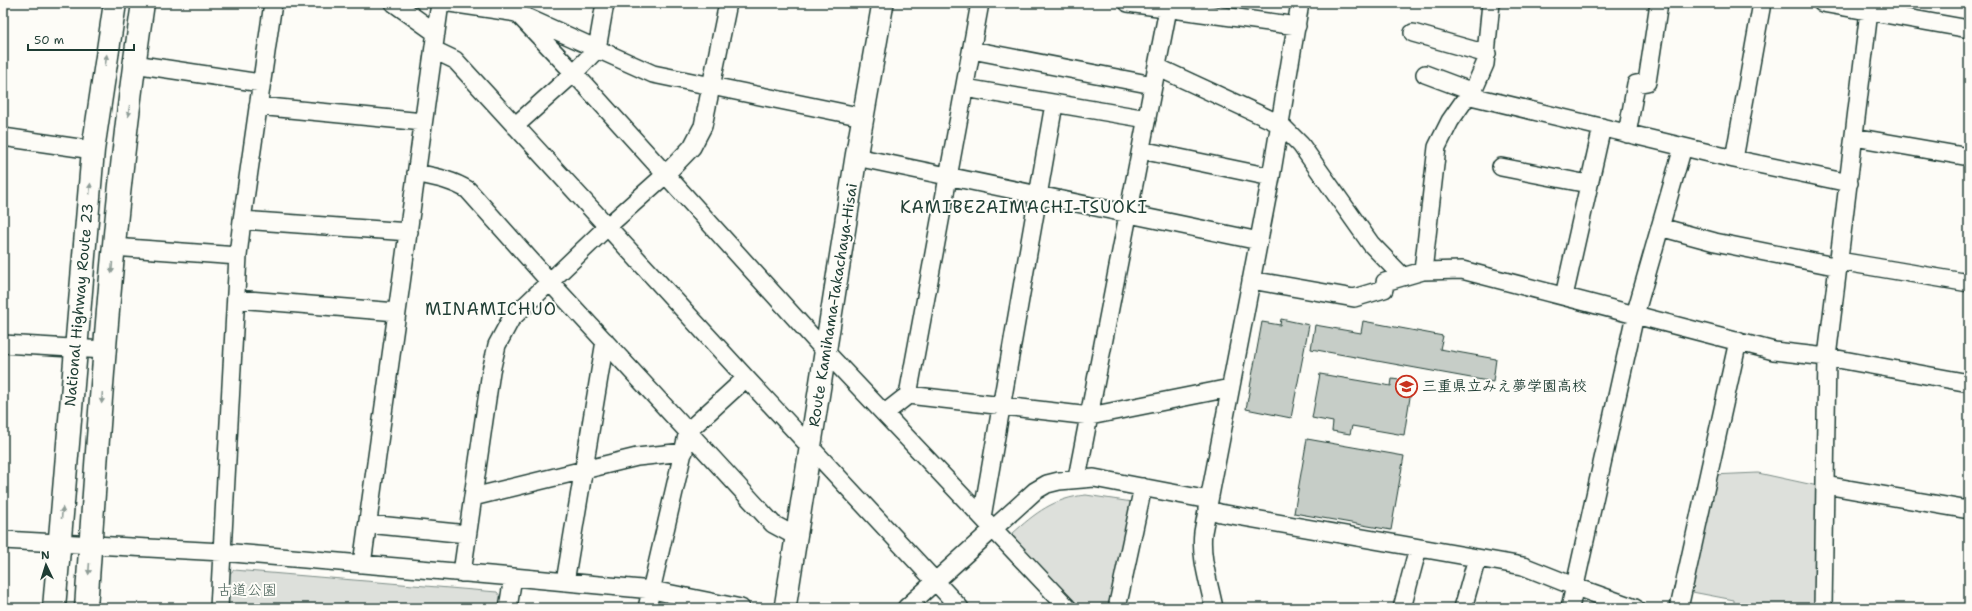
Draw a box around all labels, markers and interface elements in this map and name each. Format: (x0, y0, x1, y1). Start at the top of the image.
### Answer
scale bar (28, 26, 134, 52)
text: 50 m (34, 32, 64, 48)
one-way arrow (103, 54, 109, 66)
one-way arrow (125, 105, 132, 117)
one-way arrow (86, 182, 93, 195)
street label: Route Kamihama-Takachaya-Hisai (804, 182, 862, 428)
district label: KAMIBEZAIMACHI-TSUOKI (900, 196, 1148, 218)
street label: National Highway Route 23 (60, 203, 98, 407)
one-way arrow (108, 262, 115, 274)
district label: MINAMICHUO (425, 298, 557, 320)
school or university icon: 三重県立みえ夢学園高校 (1394, 373, 1420, 399)
place label: 三重県立みえ夢学園高校 (1422, 376, 1587, 396)
one-way arrow (98, 392, 105, 404)
one-way arrow (58, 507, 65, 519)
north arrow (26, 545, 66, 585)
text: N (40, 548, 50, 563)
one-way arrow (85, 563, 92, 575)
park label: 古道公園 (217, 580, 277, 600)

